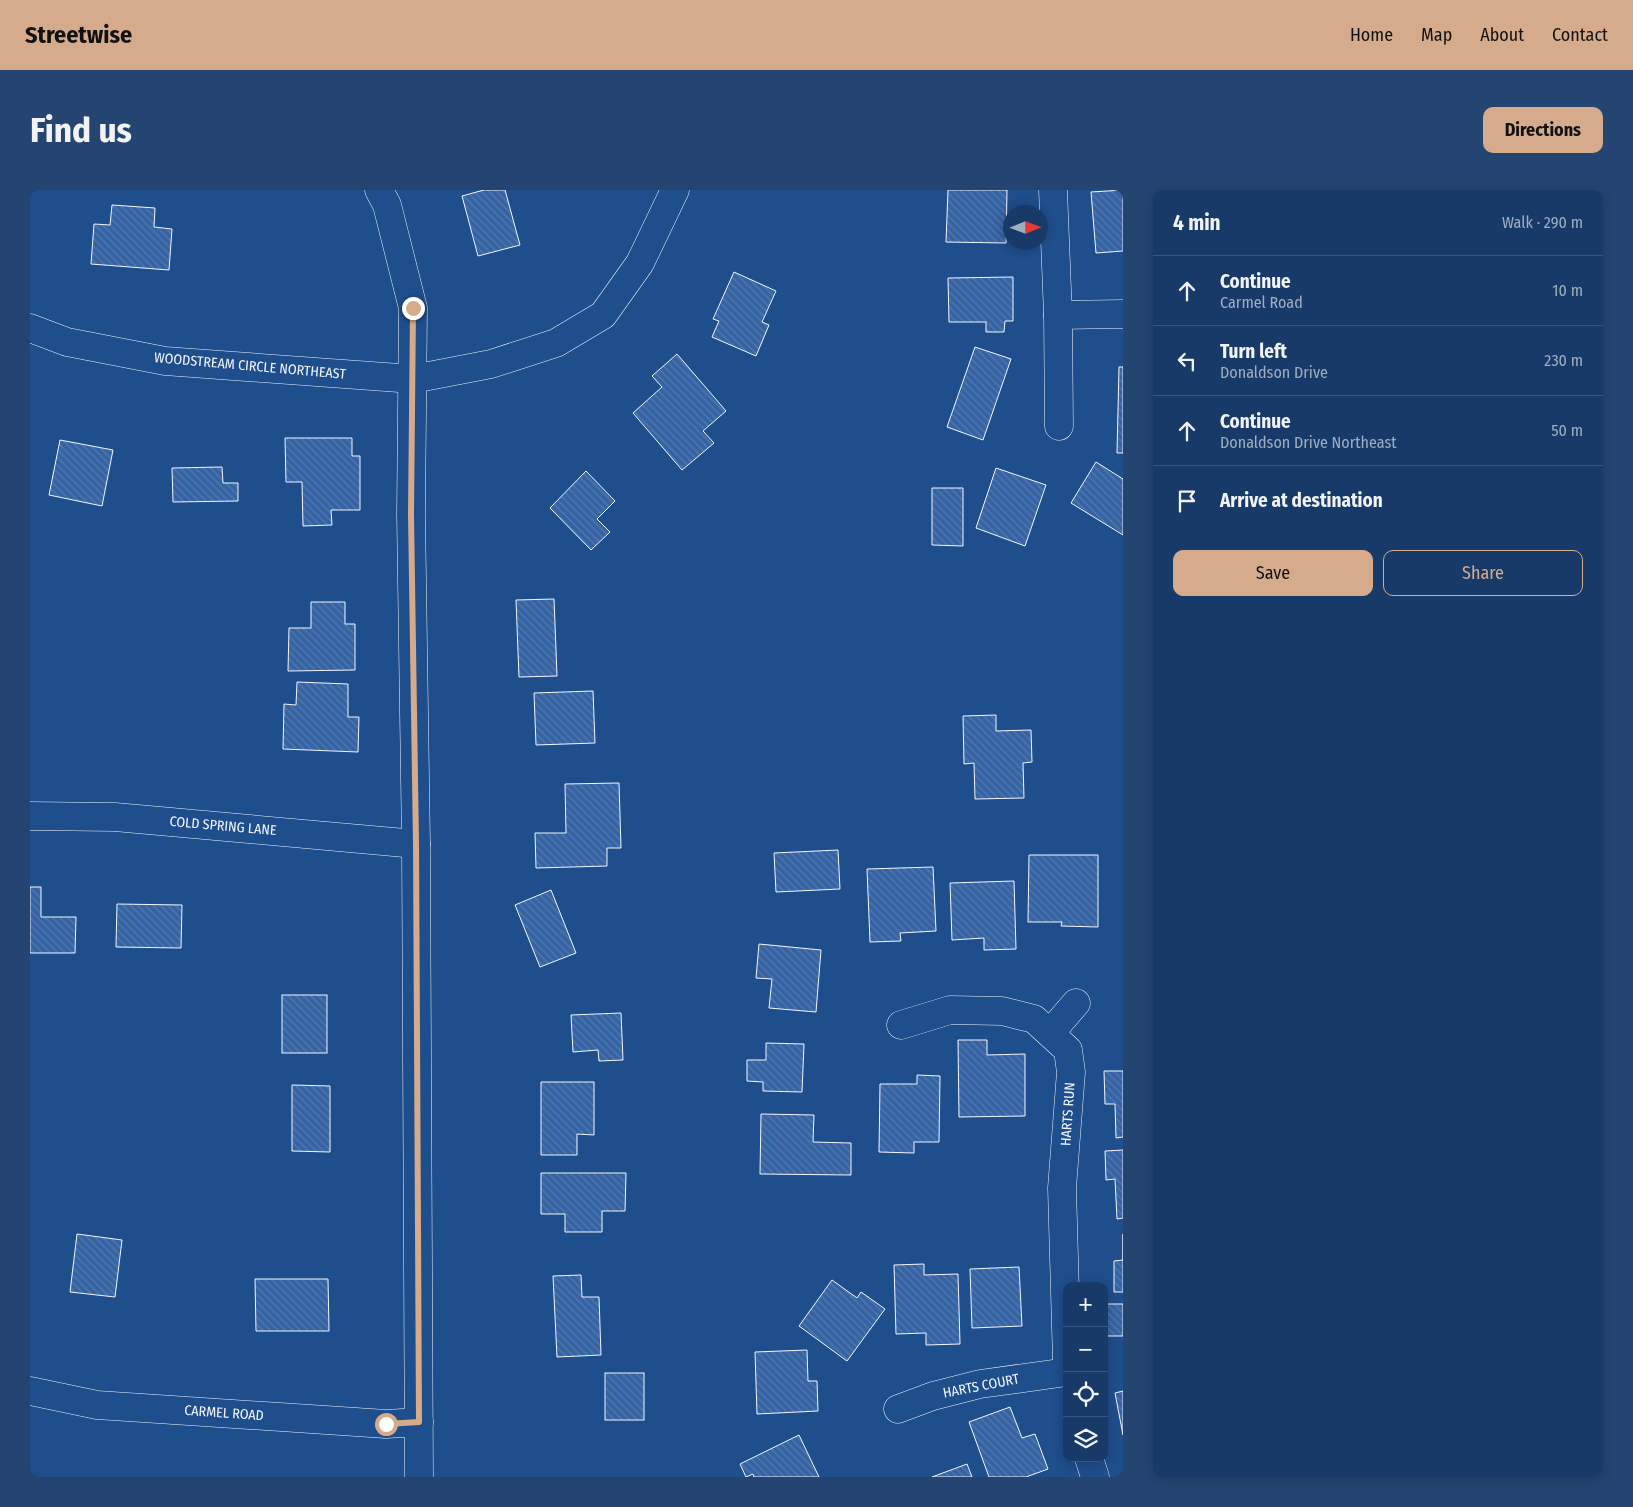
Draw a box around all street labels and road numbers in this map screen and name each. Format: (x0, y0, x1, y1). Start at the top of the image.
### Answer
street label: WOODSTREAM CIRCLE NORTHEAST (154, 349, 347, 383)
street label: COLD SPRING LANE (169, 813, 278, 839)
street label: HARTS RUN (1057, 1082, 1079, 1146)
street label: HARTS COURT (941, 1370, 1021, 1402)
street label: CARMEL ROAD (184, 1402, 264, 1424)

